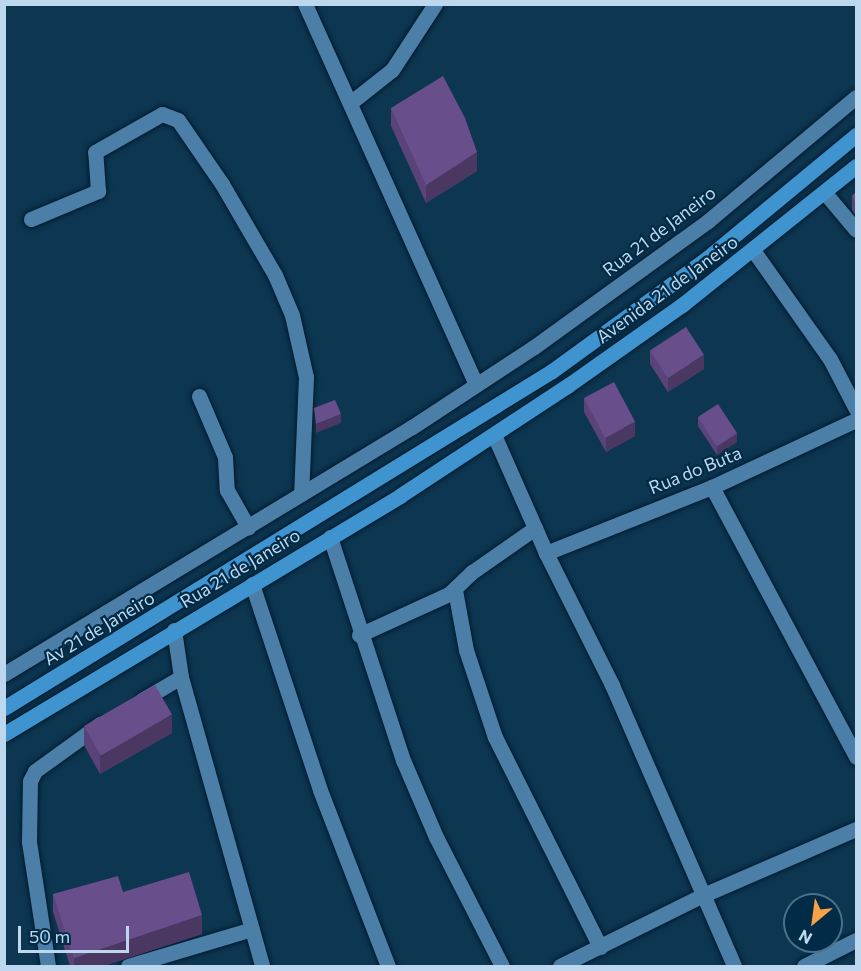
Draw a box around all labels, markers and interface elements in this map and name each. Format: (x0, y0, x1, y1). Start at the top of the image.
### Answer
street label: Rua 21 de Janeiro (598, 181, 720, 281)
street label: Avenida 21 de Janeiro (592, 230, 742, 348)
street label: Rua do Buta (646, 442, 744, 498)
street label: Rua 21 de Janeiro (176, 524, 304, 612)
street label: Av 21 de Janeiro (40, 586, 158, 670)
north arrow (783, 893, 843, 953)
scale bar (21, 914, 132, 952)
text: 50 m (29, 925, 70, 947)
text: N (795, 926, 815, 949)

